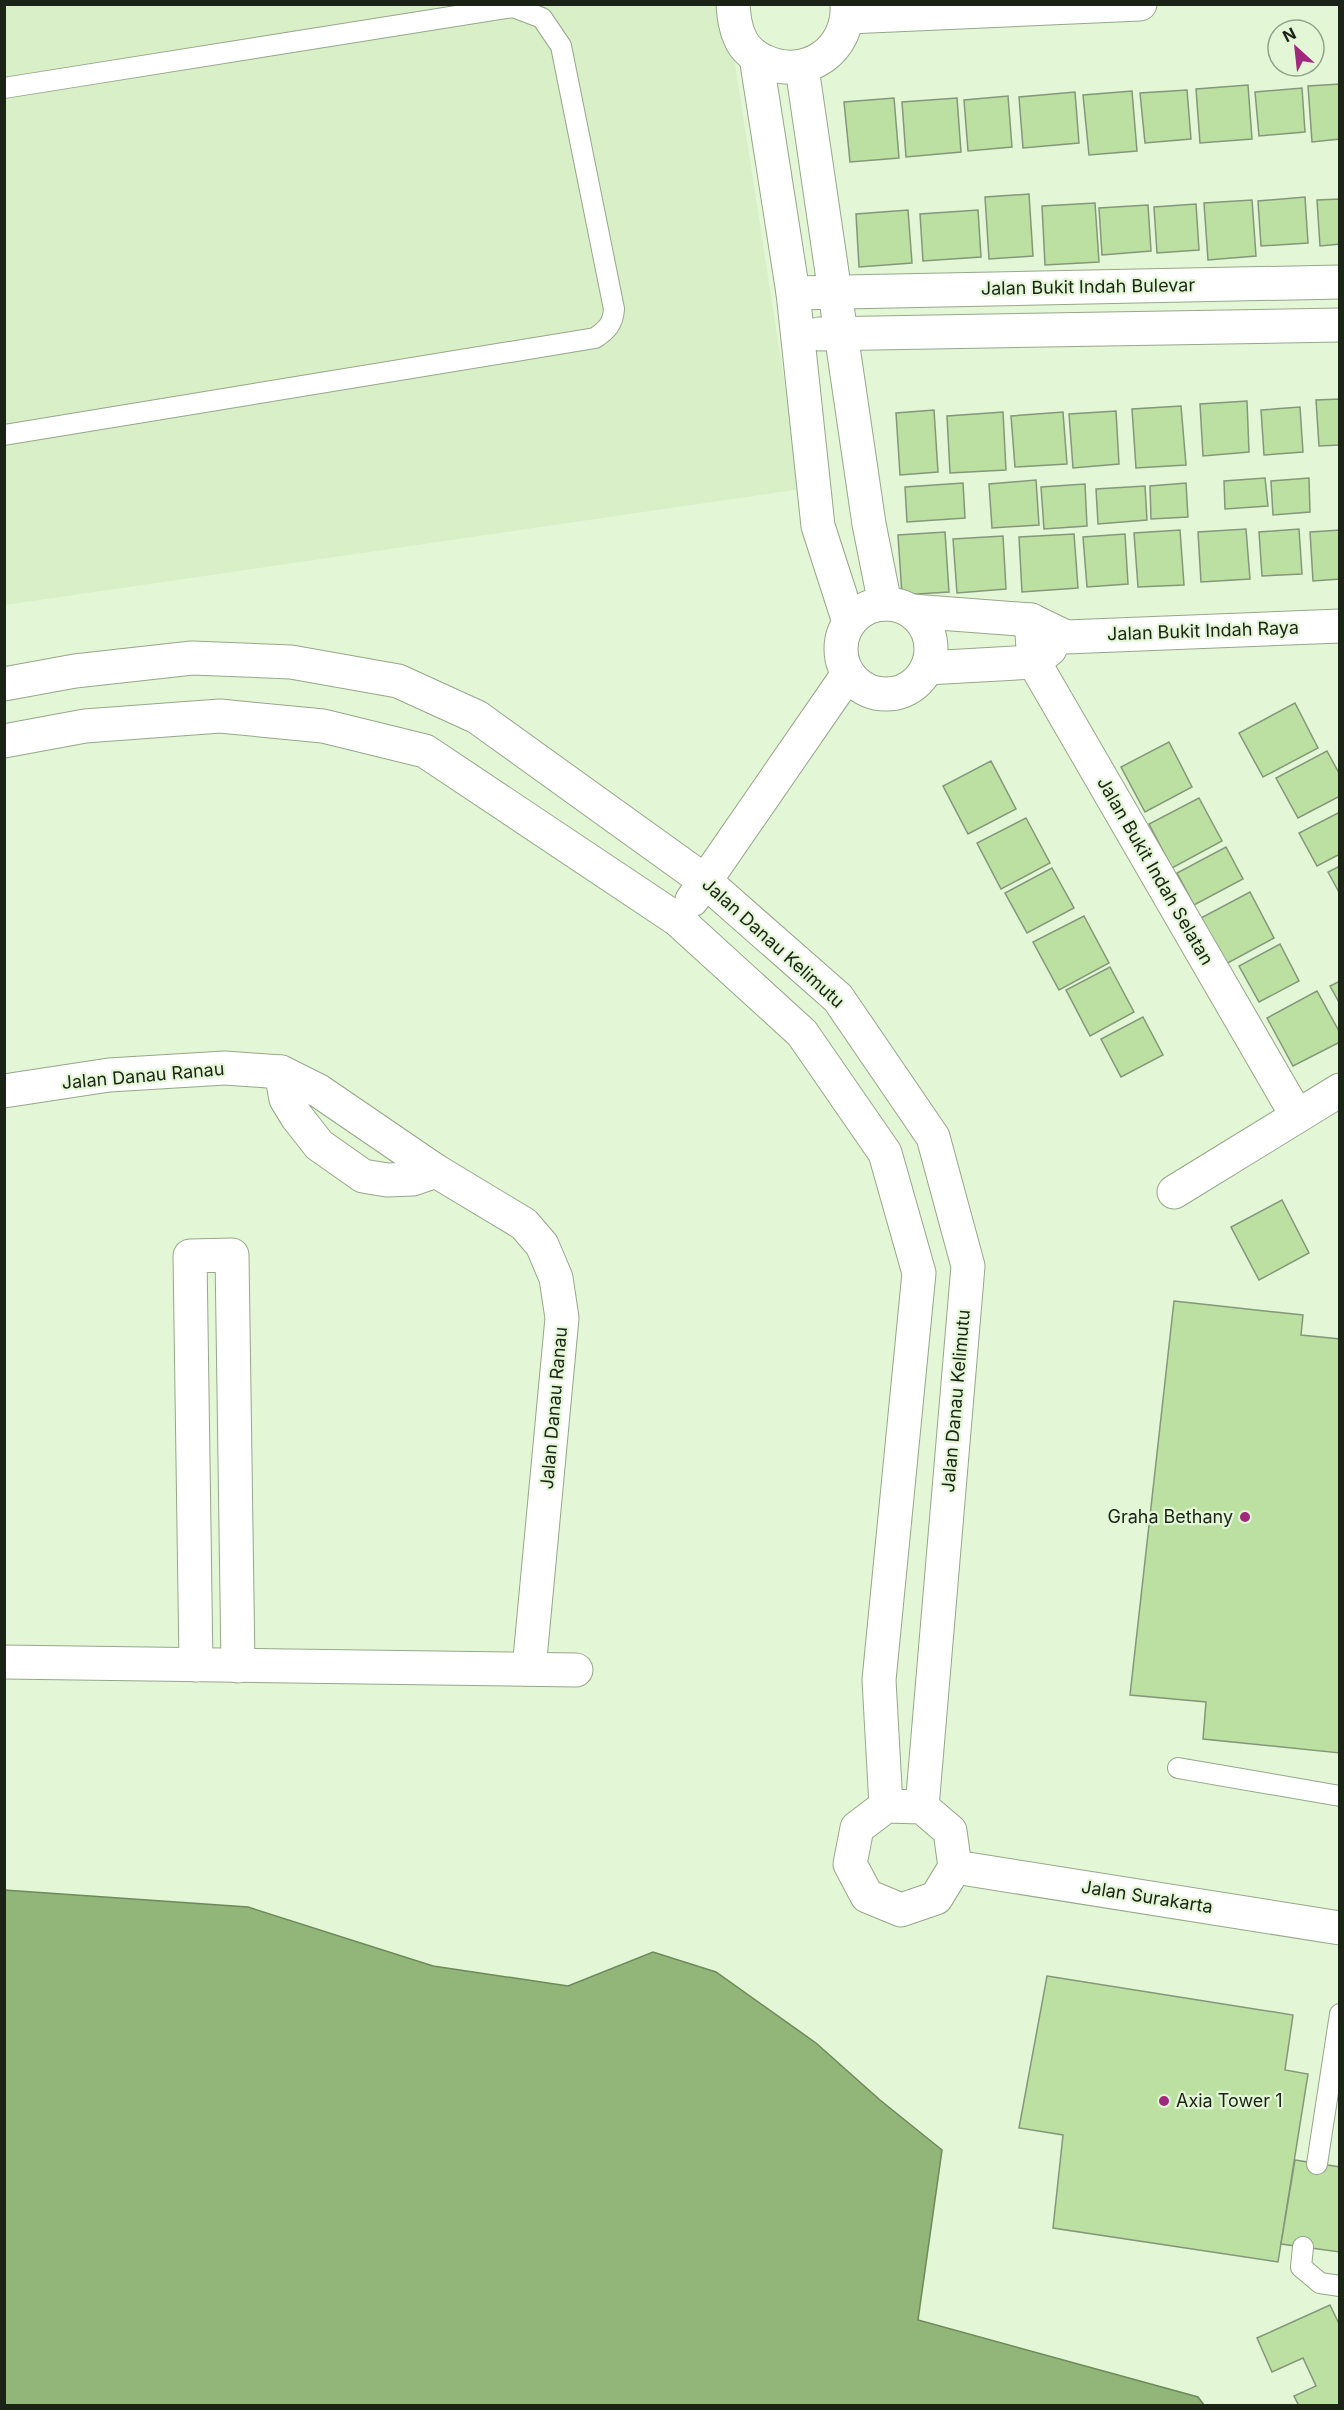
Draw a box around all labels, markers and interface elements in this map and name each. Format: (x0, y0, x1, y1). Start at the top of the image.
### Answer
north arrow (1266, 18, 1326, 78)
text: N (1279, 23, 1299, 46)
street label: Jalan Bukit Indah Bulevar (981, 274, 1196, 299)
street label: Jalan Bukit Indah Raya (1107, 617, 1299, 644)
street label: Jalan Bukit Indah Selatan (1093, 773, 1218, 969)
street label: Jalan Danau Kelimutu (698, 873, 849, 1012)
street label: Jalan Danau Ranau (61, 1058, 225, 1093)
street label: Jalan Danau Kelimutu (937, 1309, 974, 1493)
street label: Jalan Danau Ranau (536, 1326, 571, 1490)
place label: Graha Bethany (1107, 1506, 1233, 1527)
marker: Graha Bethany (1238, 1510, 1252, 1524)
street label: Jalan Surakarta (1080, 1876, 1214, 1917)
place label: Axia Tower 1 (1176, 2090, 1283, 2111)
marker: Axia Tower 1 (1157, 2094, 1171, 2108)

